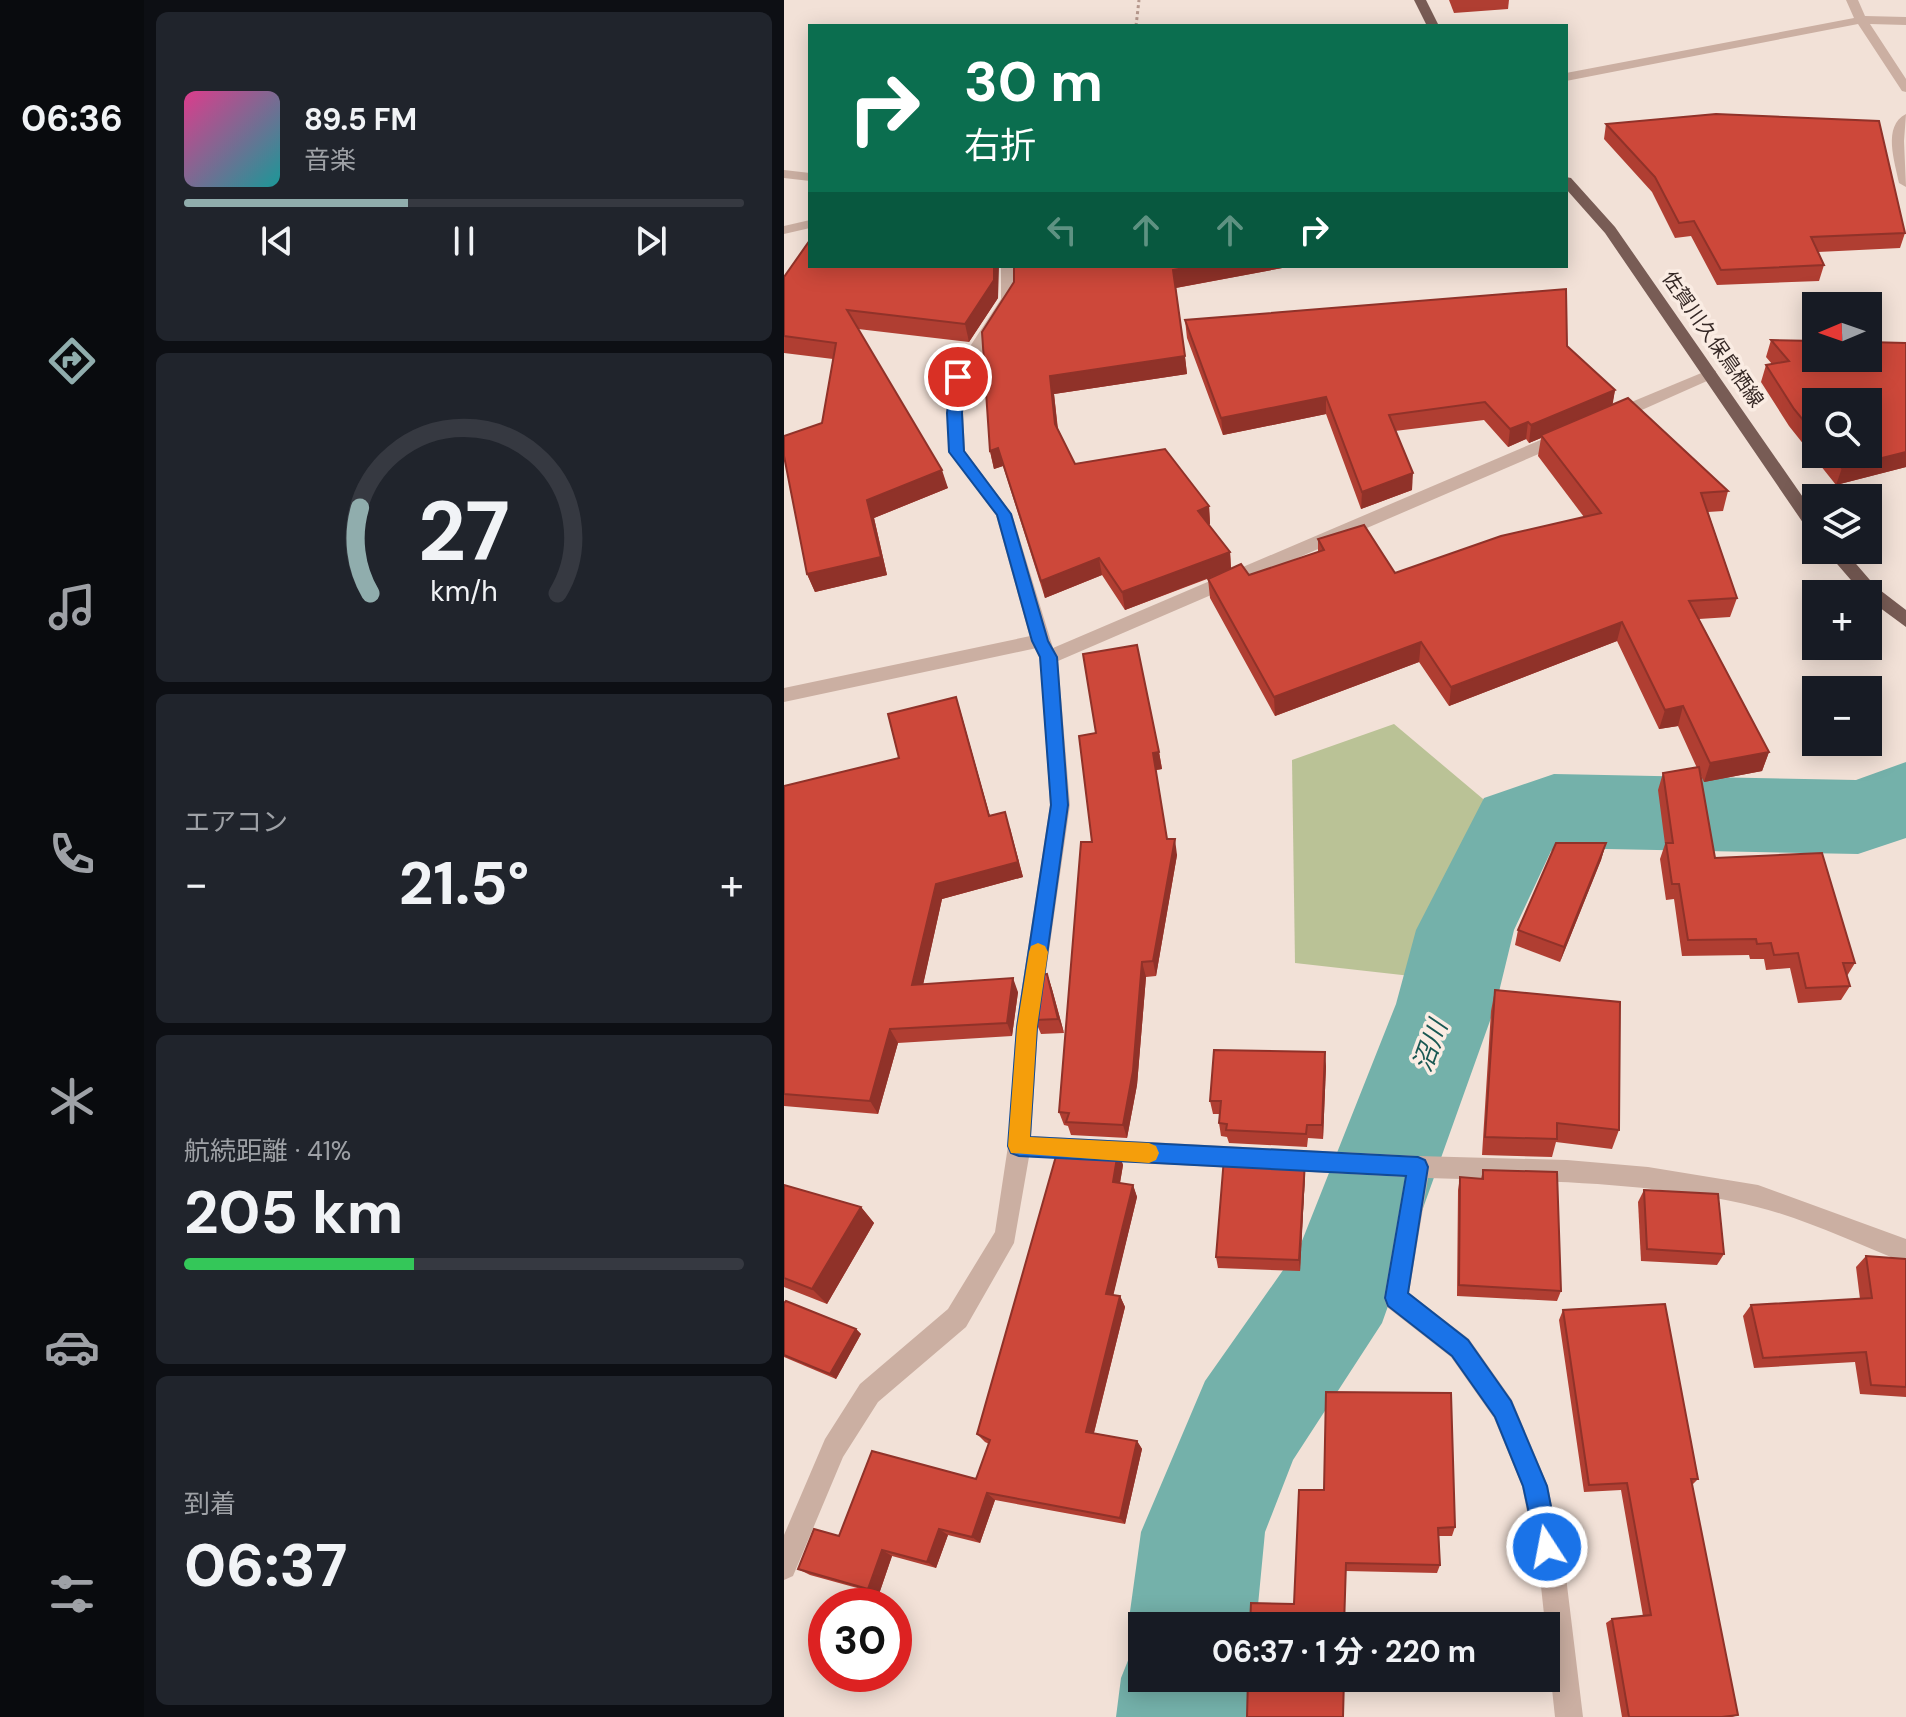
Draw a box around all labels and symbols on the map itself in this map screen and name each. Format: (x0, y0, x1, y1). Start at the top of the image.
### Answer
street label: 佐賀川久保鳥栖線 (1656, 266, 1770, 412)
north arrow (1802, 292, 1882, 372)
pin (924, 343, 992, 411)
water label: 沼川 (1405, 1013, 1456, 1076)
position arrow (1505, 1505, 1589, 1589)
speed limit sign: 30 (808, 1588, 912, 1692)

